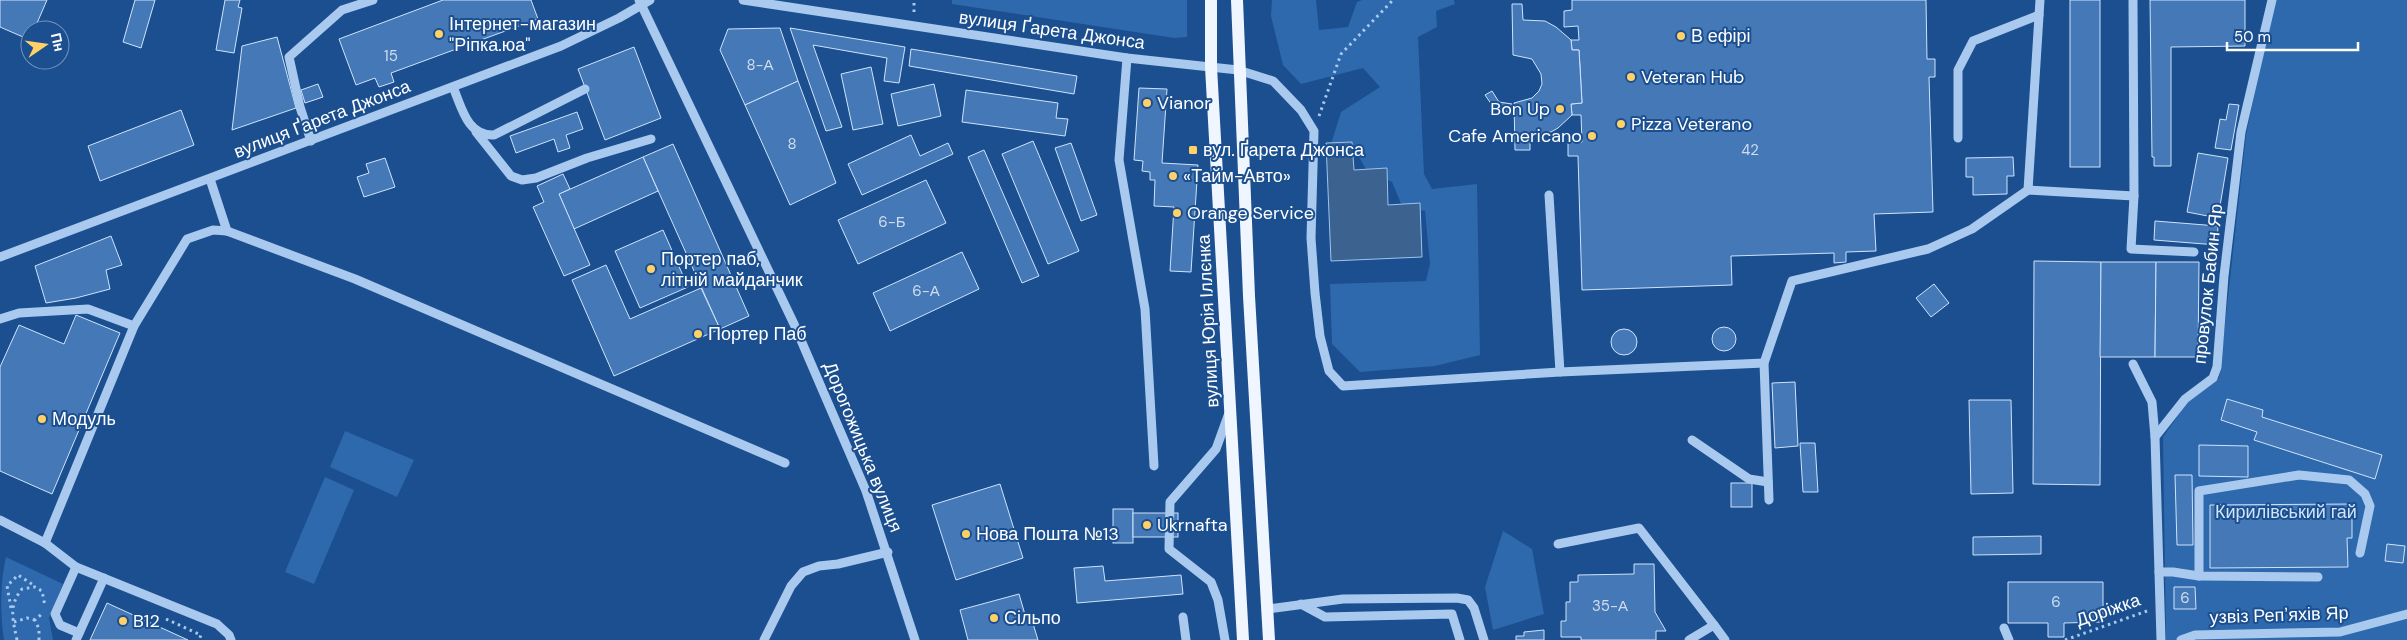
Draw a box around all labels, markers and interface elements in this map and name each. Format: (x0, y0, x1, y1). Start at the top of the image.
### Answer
street label: вулиця Ґарета Джонса (958, 5, 1147, 55)
place label: Інтернет-магазин "Ріпка.юа" (449, 12, 596, 57)
north arrow (20, 20, 70, 70)
scale bar (2227, 20, 2358, 52)
place label: В ефірі (1691, 24, 1751, 48)
text: 50 m (2234, 27, 2271, 47)
marker: Інтернет-магазин "Ріпка.юа" (433, 28, 445, 40)
marker: В ефірі (1675, 30, 1687, 42)
text: Пн (47, 31, 69, 53)
house number: 15 (384, 46, 398, 66)
house number: 8-А (746, 55, 774, 75)
place label: Veteran Hub (1641, 65, 1744, 89)
marker: Veteran Hub (1625, 71, 1637, 83)
street label: вулиця Ґарета Джонса (230, 74, 415, 164)
place label: Vianor (1157, 91, 1211, 115)
marker: Vianor (1141, 97, 1153, 109)
place label: Bon Up (1490, 97, 1550, 121)
marker: Bon Up (1554, 103, 1566, 115)
place label: Pizza Veterano (1631, 112, 1752, 136)
marker: Pizza Veterano (1615, 118, 1627, 130)
place label: Cafe Americano (1448, 124, 1582, 148)
marker: Cafe Americano (1586, 130, 1598, 142)
house number: 8 (787, 134, 797, 154)
place label: вул. Ґарета Джонса (1203, 138, 1365, 162)
house number: 42 (1741, 140, 1759, 160)
marker: вул. Ґарета Джонса (1187, 144, 1199, 156)
place label: «Тайм-Авто» (1183, 164, 1291, 188)
marker: «Тайм-Авто» (1167, 170, 1179, 182)
place label: Orange Service (1187, 201, 1314, 225)
street label: провулок Бабин Яр (2188, 203, 2228, 365)
marker: Orange Service (1171, 207, 1183, 219)
house number: 6-Б (878, 212, 906, 232)
street label: вулиця Юрія Іллєнка (1191, 233, 1225, 408)
place label: Портер паб, літній майданчик (661, 247, 803, 292)
marker: Портер паб, літній майданчик (645, 263, 657, 275)
house number: 6-А (912, 281, 940, 301)
place label: Портер Паб (708, 322, 807, 346)
marker: Портер Паб (692, 328, 704, 340)
street label: Дорогожицька вулиця (818, 358, 908, 536)
place label: Модуль (52, 407, 116, 431)
marker: Модуль (36, 413, 48, 425)
park label: Кирилівський гай (2215, 500, 2357, 524)
place label: Ukrnafta (1157, 513, 1228, 537)
marker: Ukrnafta (1141, 519, 1153, 531)
place label: Нова Пошта №13 (976, 522, 1119, 546)
marker: Нова Пошта №13 (960, 528, 972, 540)
street label: Доріжка (2073, 587, 2144, 632)
house number: 6 (2180, 588, 2190, 608)
house number: 6 (2051, 592, 2061, 612)
house number: 35-А (1592, 596, 1628, 616)
street label: узвіз Репʼяхів Яр (2209, 601, 2349, 629)
place label: Сільпо (1004, 606, 1061, 630)
place label: B12 (133, 609, 160, 633)
marker: Сільпо (988, 612, 1000, 624)
marker: B12 (117, 615, 129, 627)

